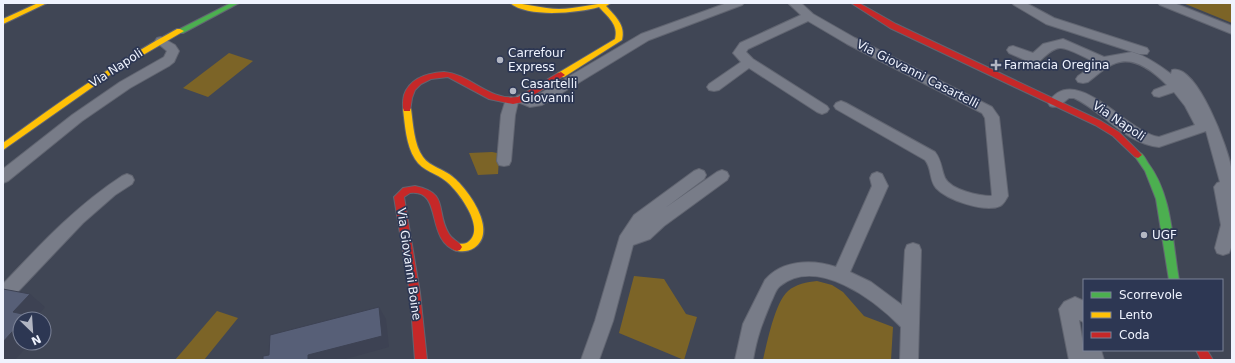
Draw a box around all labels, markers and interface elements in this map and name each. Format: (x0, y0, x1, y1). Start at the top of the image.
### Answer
street label: Via Giovanni Casartelli (854, 37, 982, 111)
street label: Via Napoli (87, 46, 145, 90)
place label: Carrefour Express (508, 46, 565, 74)
marker: Carrefour Express (495, 55, 505, 65)
place label: Farmacia Oregina (1004, 58, 1109, 72)
marker: Farmacia Oregina (991, 60, 1001, 70)
place label: Casartelli Giovanni (521, 77, 577, 105)
marker: Casartelli Giovanni (508, 86, 518, 96)
street label: Via Napoli (1090, 98, 1148, 144)
street label: Via Giovanni Boine (394, 207, 424, 321)
place label: UGF (1152, 228, 1177, 242)
marker: UGF (1139, 230, 1149, 240)
legend (1083, 279, 1223, 351)
text: Scorrevole (1119, 288, 1183, 302)
text: Lento (1119, 308, 1153, 322)
north arrow (12, 311, 52, 351)
text: Coda (1119, 328, 1150, 342)
text: N (29, 332, 43, 347)

